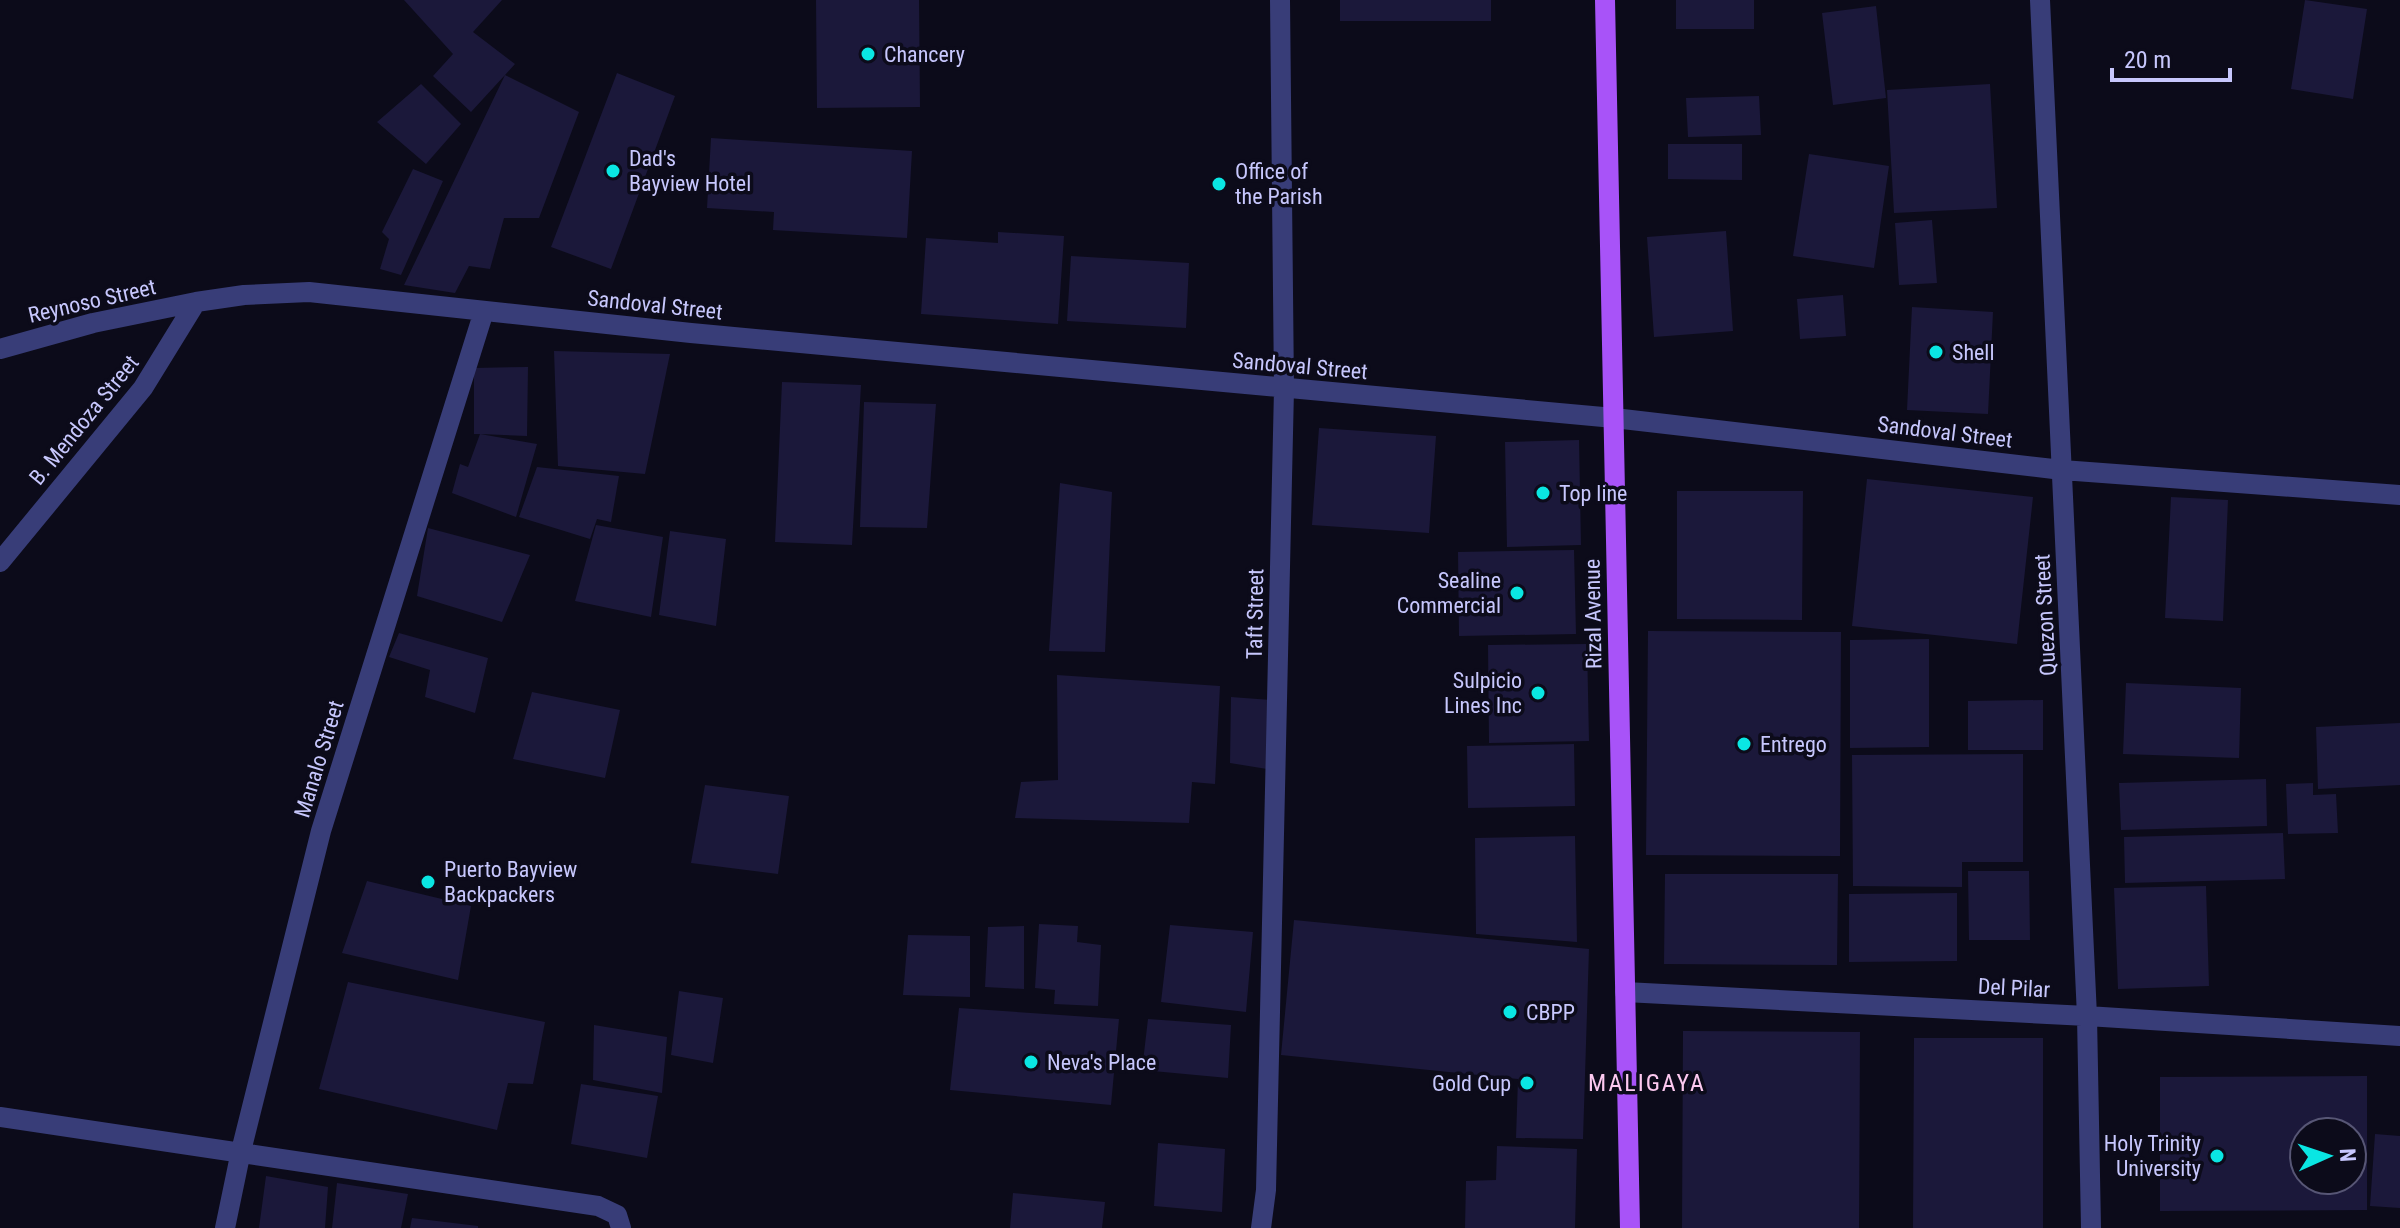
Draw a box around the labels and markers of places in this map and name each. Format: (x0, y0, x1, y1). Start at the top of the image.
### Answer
place label: Chancery (884, 42, 965, 67)
marker: Chancery (859, 45, 877, 63)
place label: Dad's Bayview Hotel (629, 146, 751, 196)
place label: Office of the Parish (1235, 159, 1323, 209)
marker: Dad's Bayview Hotel (604, 162, 622, 180)
marker: Office of the Parish (1210, 175, 1228, 193)
place label: Shell (1952, 340, 1994, 365)
marker: Shell (1927, 343, 1945, 361)
place label: Top line (1559, 481, 1627, 506)
marker: Top line (1534, 484, 1552, 502)
place label: Sealine Commercial (1397, 568, 1501, 618)
marker: Sealine Commercial (1508, 584, 1526, 602)
place label: Sulpicio Lines Inc (1444, 668, 1522, 718)
marker: Sulpicio Lines Inc (1529, 684, 1547, 702)
place label: Entrego (1760, 732, 1827, 757)
marker: Entrego (1735, 735, 1753, 753)
place label: Puerto Bayview Backpackers (444, 857, 577, 907)
marker: Puerto Bayview Backpackers (419, 873, 437, 891)
place label: CBPP (1526, 1000, 1575, 1025)
marker: CBPP (1501, 1003, 1519, 1021)
place label: Neva's Place (1047, 1050, 1156, 1075)
marker: Neva's Place (1022, 1053, 1040, 1071)
place label: Gold Cup (1432, 1071, 1511, 1096)
marker: Gold Cup (1518, 1074, 1536, 1092)
place label: Holy Trinity University (2104, 1131, 2201, 1181)
marker: Holy Trinity University (2208, 1147, 2226, 1165)

